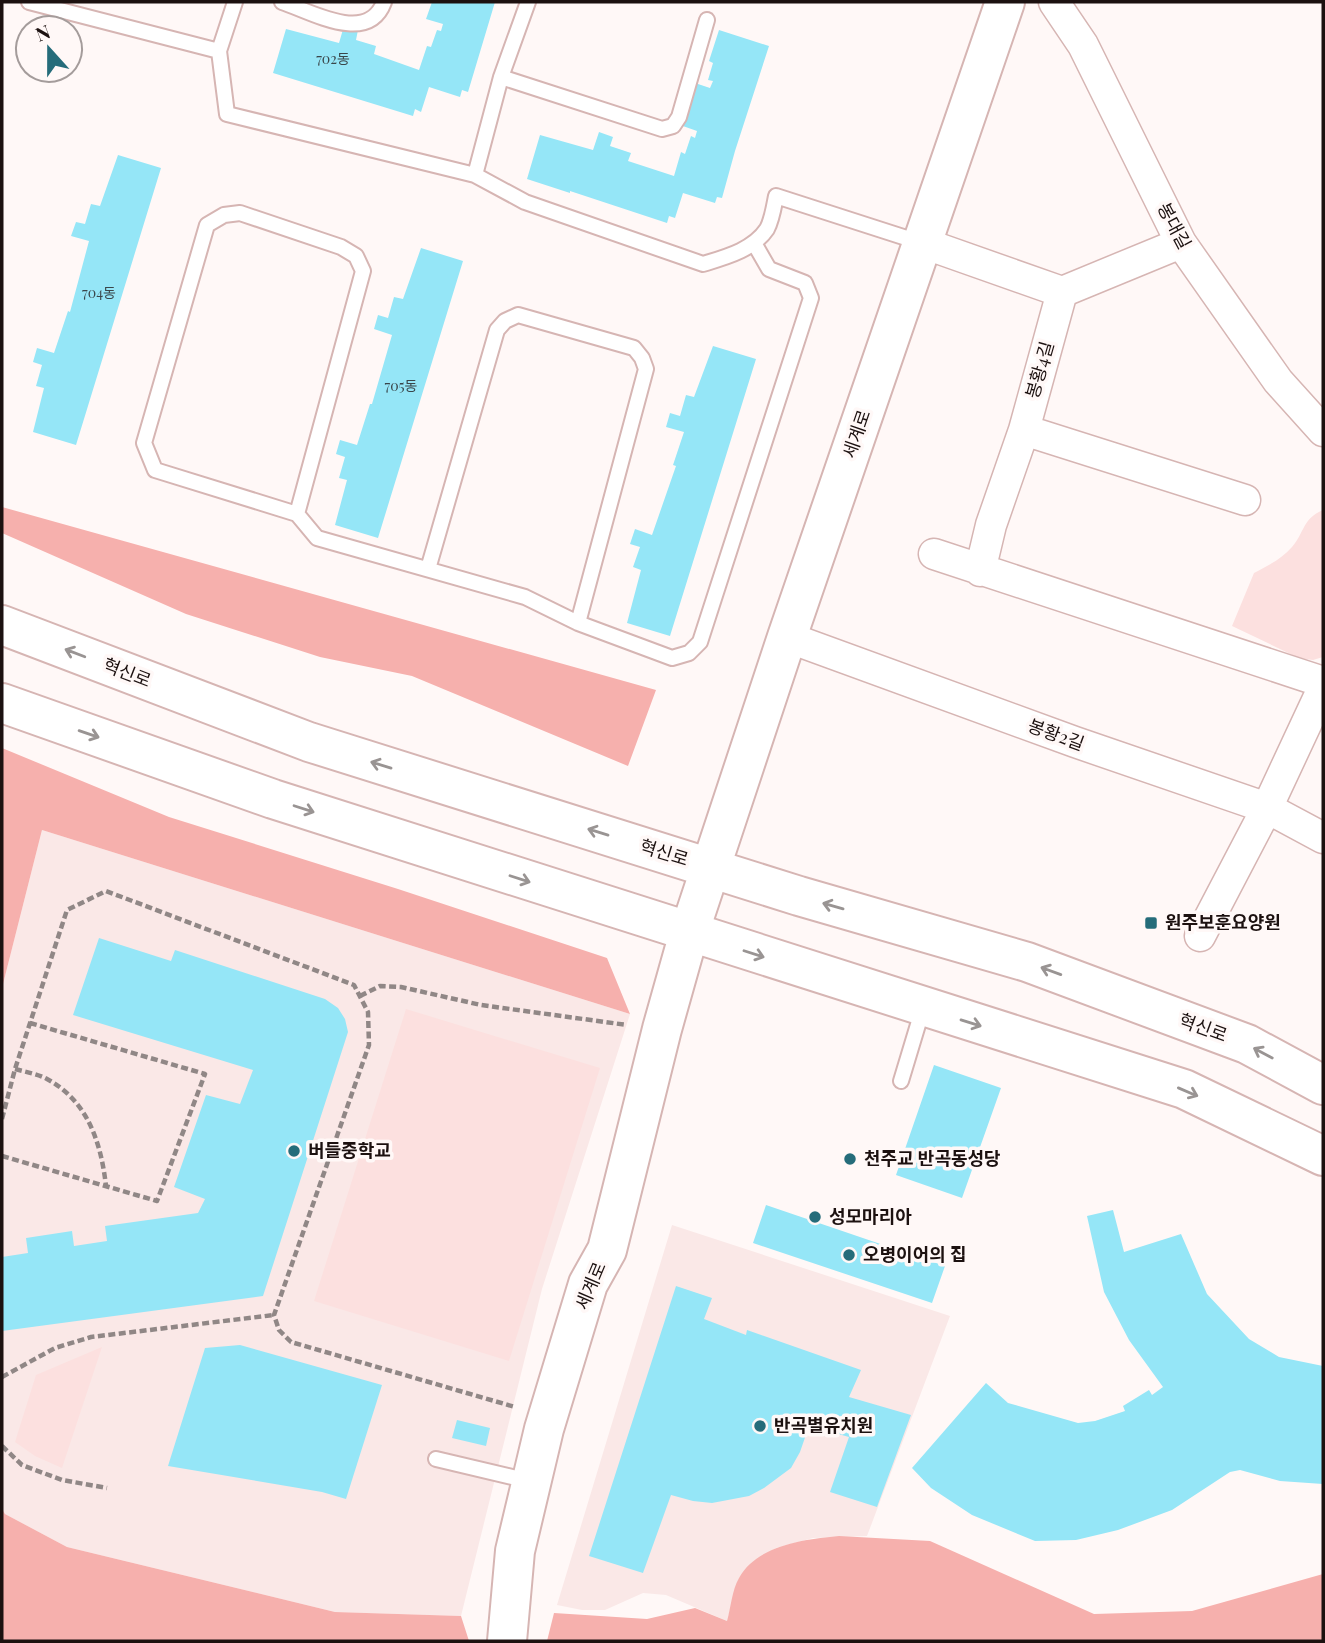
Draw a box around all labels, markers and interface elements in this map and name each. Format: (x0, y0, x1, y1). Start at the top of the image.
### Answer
north arrow (14, 14, 84, 84)
text: N (31, 18, 54, 47)
house number: 702동 (316, 49, 350, 68)
street label: 봉대길 (1153, 198, 1197, 253)
house number: 704동 (82, 283, 116, 302)
street label: 봉황4길 (1019, 338, 1059, 401)
house number: 705동 (385, 376, 418, 395)
street label: 세계로 (837, 406, 875, 461)
one-way arrow (65, 646, 87, 659)
street label: 혁신로 (100, 652, 155, 692)
street label: 봉황2길 (1025, 713, 1088, 755)
one-way arrow (78, 729, 100, 741)
one-way arrow (370, 757, 392, 770)
one-way arrow (293, 803, 315, 816)
one-way arrow (587, 825, 609, 838)
street label: 혁신로 (637, 833, 692, 871)
one-way arrow (509, 874, 531, 886)
one-way arrow (822, 898, 844, 911)
place label: 원주보훈요양원 (1165, 910, 1281, 934)
marker: 원주보훈요양원 (1143, 915, 1159, 931)
one-way arrow (743, 948, 765, 961)
one-way arrow (1040, 964, 1062, 976)
street label: 혁신로 (1176, 1007, 1231, 1047)
one-way arrow (960, 1017, 982, 1030)
one-way arrow (1253, 1045, 1274, 1059)
one-way arrow (1176, 1086, 1198, 1099)
place label: 버들중학교 (308, 1138, 391, 1162)
marker: 버들중학교 (286, 1143, 302, 1159)
place label: 천주교 반곡동성당 (864, 1146, 1001, 1170)
marker: 천주교 반곡동성당 (842, 1151, 858, 1167)
place label: 성모마리아 (829, 1204, 912, 1228)
marker: 성모마리아 (807, 1209, 823, 1225)
place label: 오병이어의 집 (863, 1242, 967, 1266)
marker: 오병이어의 집 (841, 1247, 857, 1263)
street label: 세계로 (569, 1258, 611, 1313)
place label: 반곡별유치원 (774, 1413, 873, 1437)
marker: 반곡별유치원 (752, 1418, 768, 1434)

